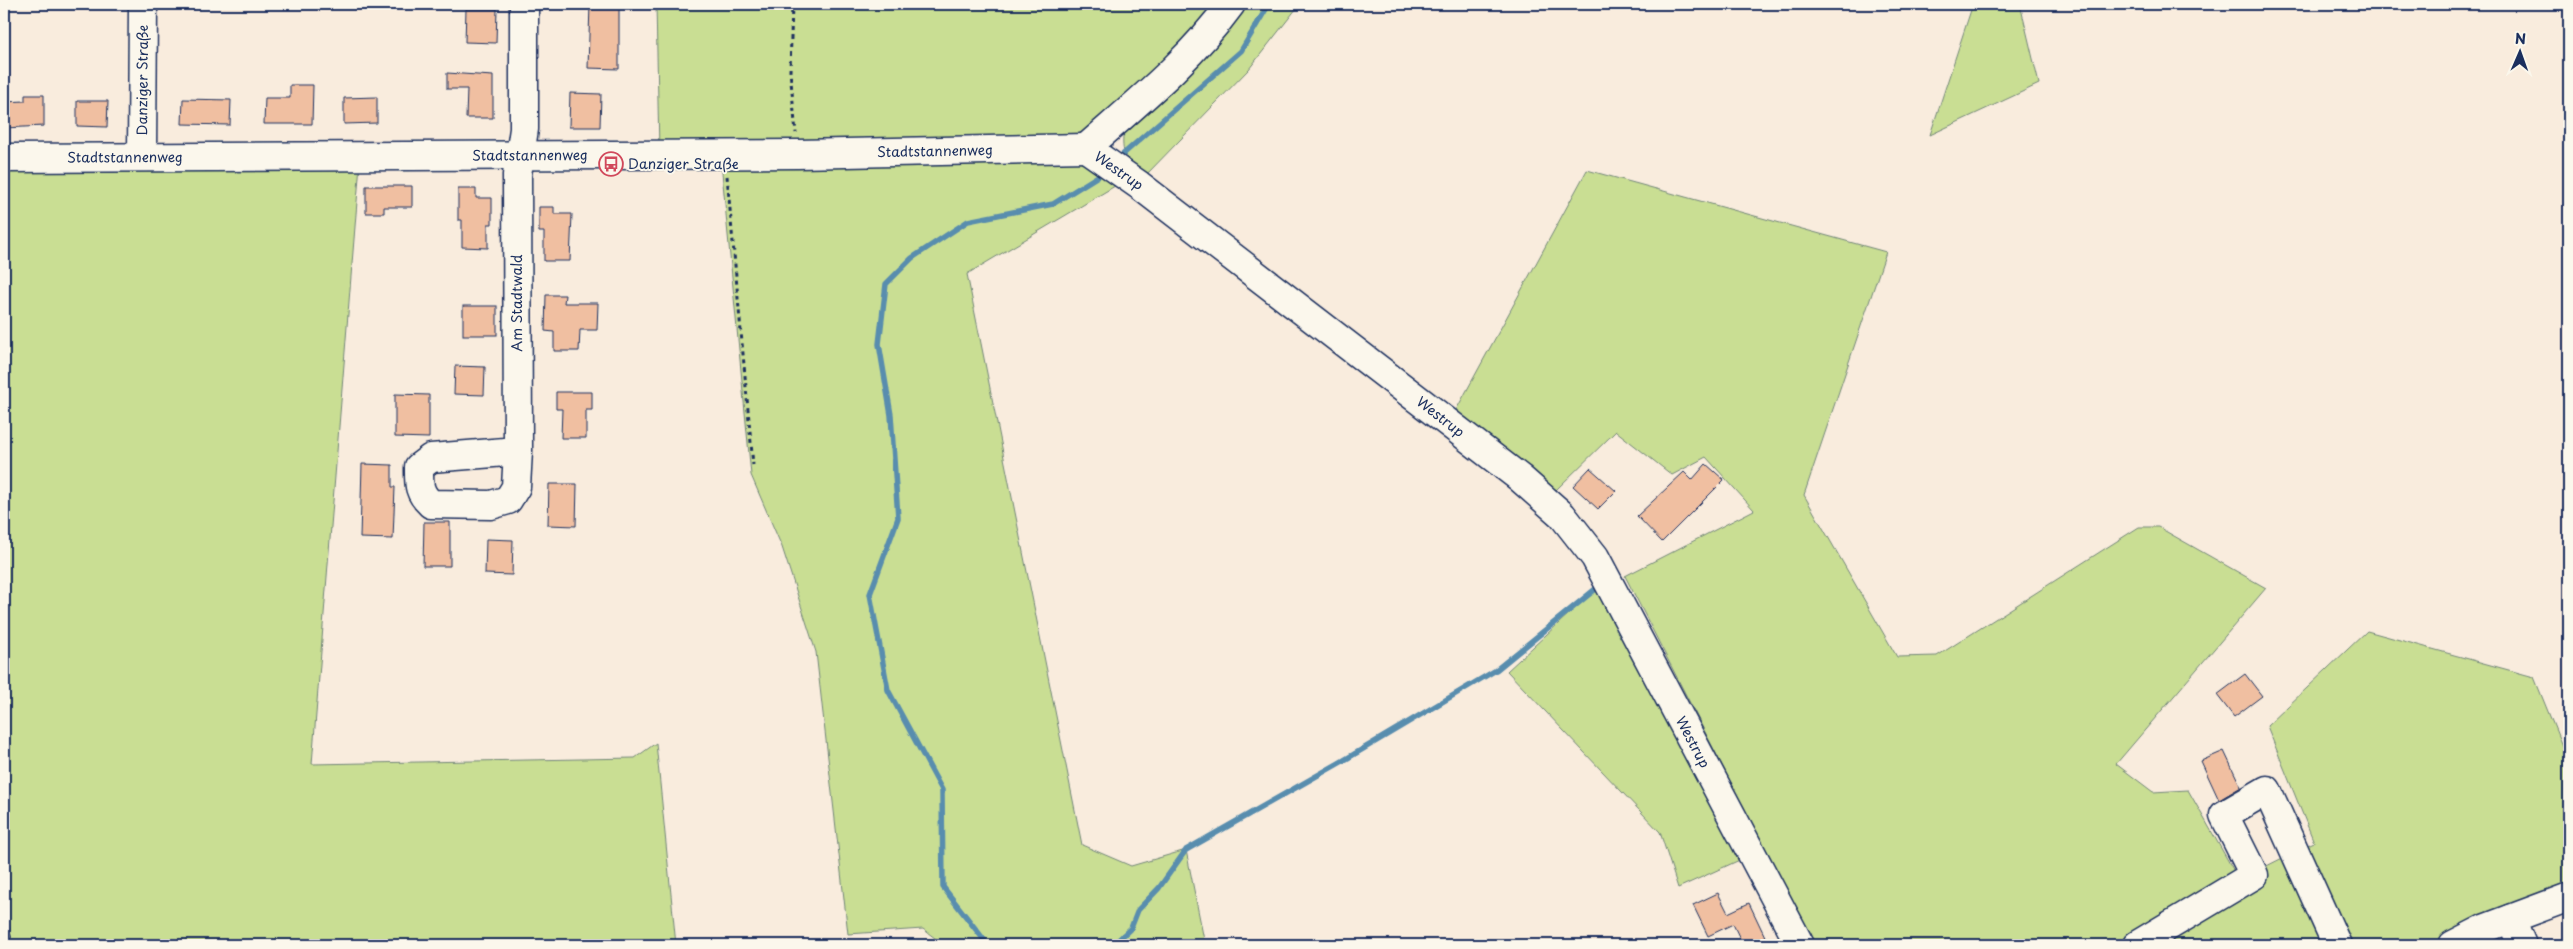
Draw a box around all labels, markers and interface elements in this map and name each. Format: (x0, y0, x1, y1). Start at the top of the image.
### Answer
street label: Danziger Straße (131, 25, 153, 135)
north arrow (2496, 28, 2546, 78)
text: N (2515, 28, 2526, 49)
street label: Stadtstannenweg (877, 139, 993, 162)
street label: Stadtstannenweg (472, 144, 588, 166)
street label: Stadtstannenweg (67, 146, 183, 168)
street label: Westrup (1090, 146, 1148, 195)
bus stop icon: Danziger Straße (598, 151, 624, 177)
place label: Danziger Straße (628, 153, 739, 174)
street label: Am Stadtwald (506, 254, 527, 352)
street label: Westrup (1412, 391, 1469, 442)
street label: Westrup (1671, 712, 1716, 772)

